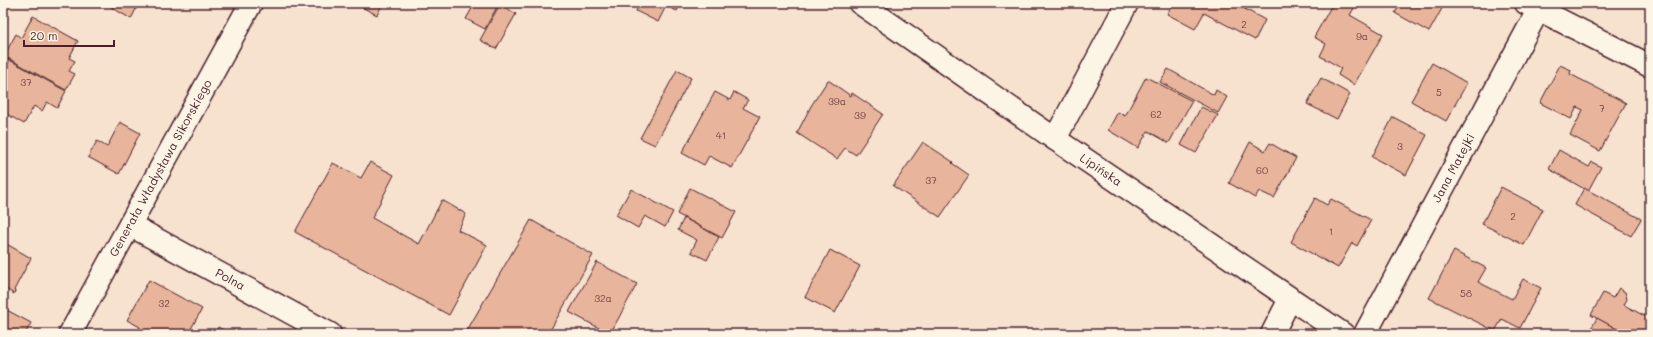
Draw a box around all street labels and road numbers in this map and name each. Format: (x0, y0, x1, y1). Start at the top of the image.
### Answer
street label: Generała Władysława Sikorskiego (105, 76, 215, 259)
street label: Jana Matejki (1428, 130, 1478, 205)
street label: Lipińska (1077, 149, 1125, 189)
street label: Polna (213, 264, 248, 293)

